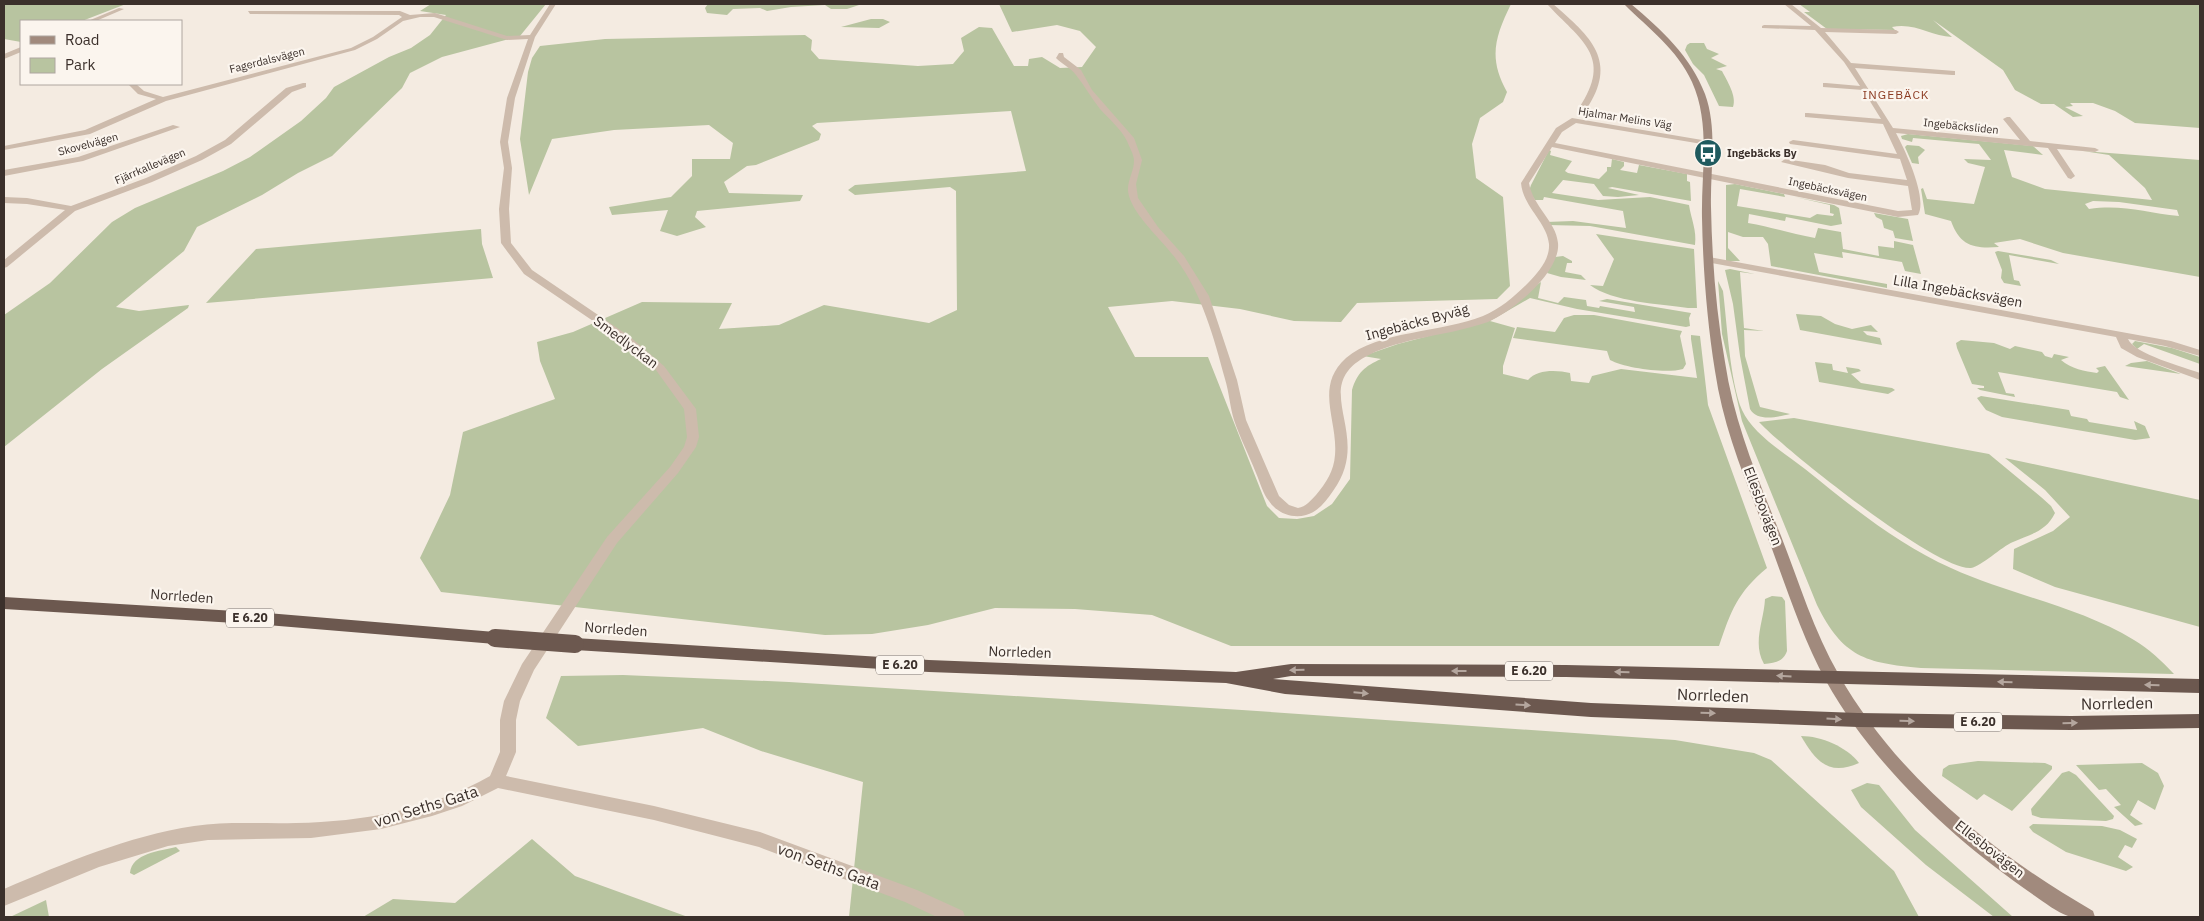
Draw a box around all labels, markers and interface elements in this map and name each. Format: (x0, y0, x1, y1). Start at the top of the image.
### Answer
legend (20, 20, 182, 85)
text: Road (65, 30, 100, 49)
street label: Fagerdalsvägen (228, 44, 306, 76)
text: Park (65, 55, 95, 74)
district label: INGEBÄCK (1863, 87, 1929, 102)
street label: Hjalmar Melins Väg (1577, 104, 1673, 132)
street label: Ingebäcksliden (1923, 115, 1999, 137)
street label: Skovelvägen (56, 129, 120, 159)
bus stop icon: Ingebäcks By (1693, 138, 1723, 168)
street label: Fjärrkallevägen (113, 145, 187, 187)
place label: Ingebäcks By (1727, 146, 1797, 160)
street label: Ingebäcksvägen (1787, 174, 1869, 204)
street label: Lilla Ingebäcksvägen (1892, 271, 2024, 311)
street label: Ingebäcks Byväg (1363, 299, 1471, 344)
street label: Smedlyckan (590, 312, 662, 372)
street label: Ellesbovägen (1740, 464, 1786, 548)
street label: Norrleden (150, 585, 214, 607)
road number: E 6.20 (226, 608, 274, 628)
street label: Norrleden (584, 618, 648, 640)
street label: Norrleden (988, 642, 1052, 662)
road number: E 6.20 (876, 656, 924, 674)
road number: E 6.20 (1505, 661, 1553, 680)
one-way arrow (1289, 666, 1305, 674)
one-way arrow (1451, 666, 1467, 674)
one-way arrow (1614, 668, 1630, 676)
one-way arrow (1776, 671, 1792, 679)
one-way arrow (1997, 678, 2013, 686)
one-way arrow (2143, 681, 2159, 689)
street label: Norrleden (1677, 684, 1749, 706)
one-way arrow (1354, 690, 1370, 698)
street label: Norrleden (2081, 692, 2153, 714)
one-way arrow (1516, 702, 1532, 710)
one-way arrow (1700, 710, 1716, 718)
road number: E 6.20 (1954, 712, 2002, 732)
one-way arrow (1826, 715, 1842, 723)
one-way arrow (1899, 717, 1915, 725)
one-way arrow (2062, 719, 2078, 727)
street label: von Seths Gata (372, 781, 481, 831)
street label: Ellesbovägen (1952, 816, 2028, 882)
street label: von Seths Gata (775, 838, 883, 894)

